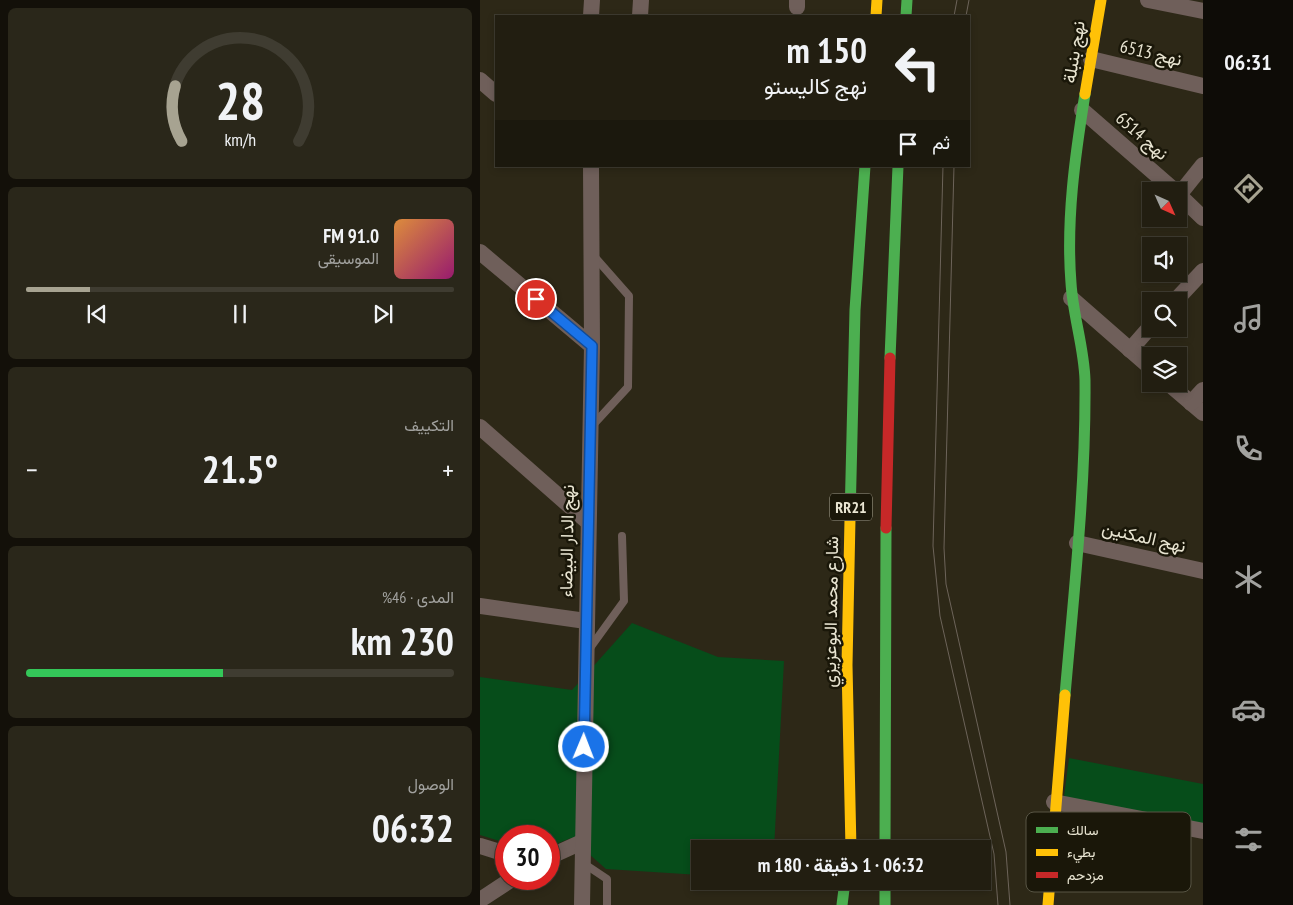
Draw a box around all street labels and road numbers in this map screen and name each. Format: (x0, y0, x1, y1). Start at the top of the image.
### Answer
street label: نهج بنبلة (1057, 19, 1091, 85)
street label: نهج 6513 (1118, 34, 1184, 72)
street label: نهج 6514 (1110, 106, 1174, 166)
street label: نهج الدار البيضاء (554, 484, 580, 598)
road number: RR21 (830, 494, 872, 520)
street label: نهج المكنين (1100, 516, 1188, 558)
street label: شارع محمد البوعزيزي (818, 536, 847, 688)

